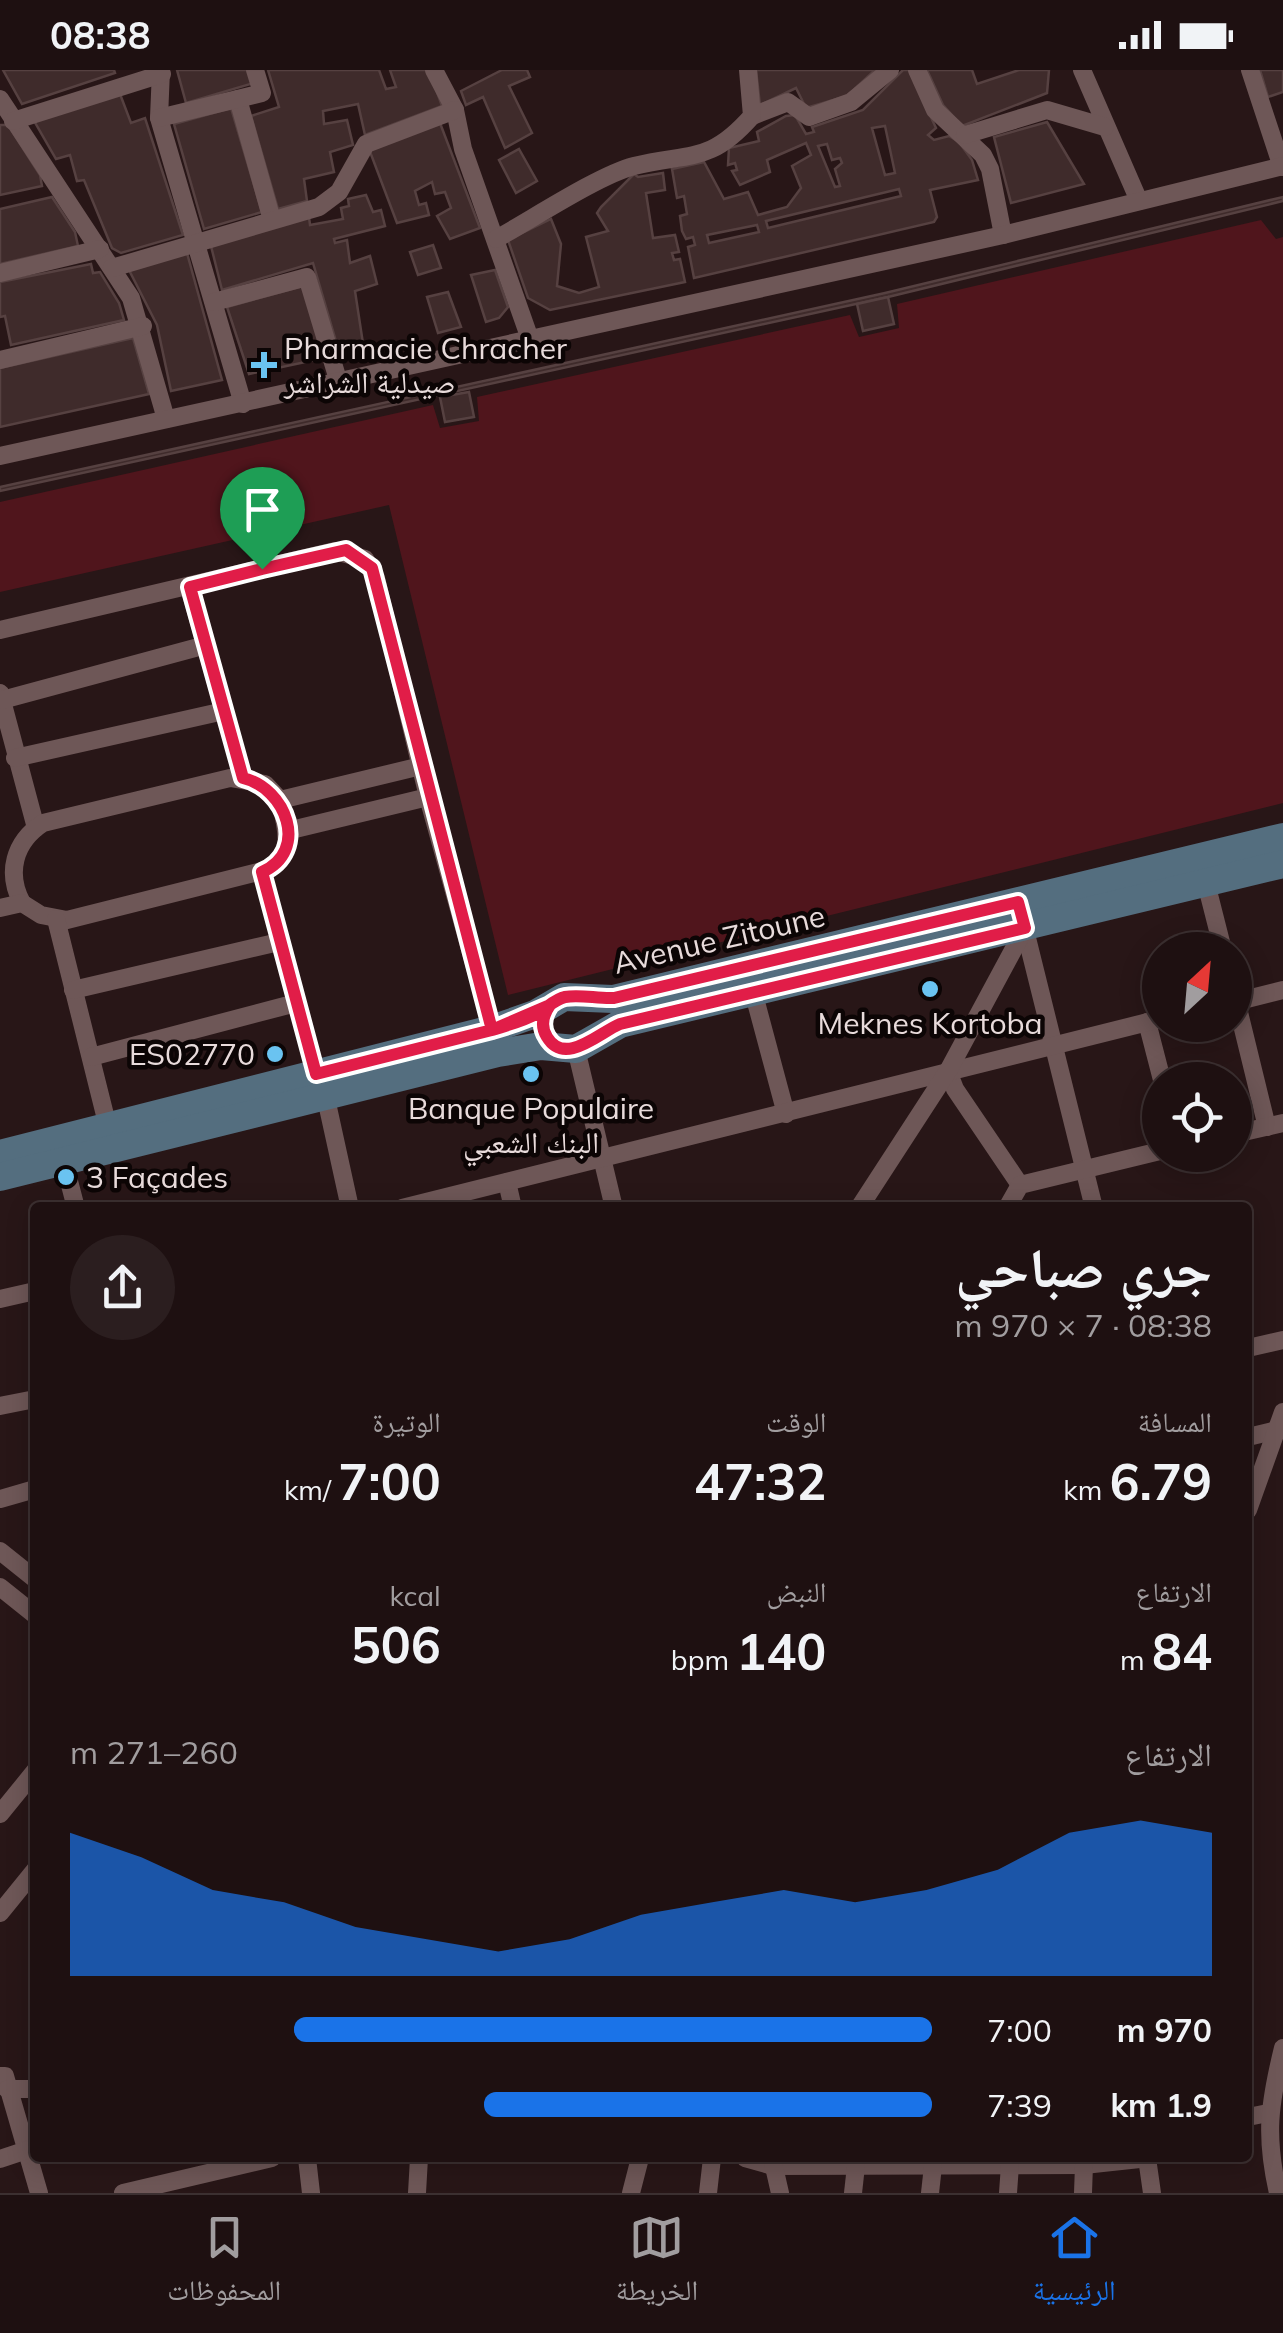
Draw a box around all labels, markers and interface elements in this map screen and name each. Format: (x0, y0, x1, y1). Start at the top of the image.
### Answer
text: 08:38 (50, 11, 151, 59)
place label: Pharmacie Chracher صيدلية الشراشر (283, 329, 567, 401)
marker: Pharmacie Chracher صيدلية الشراشر (253, 354, 275, 376)
pin (220, 467, 305, 570)
icon: arrive (235, 482, 290, 537)
street label: Avenue Zitoune (609, 896, 829, 982)
north arrow (1142, 932, 1252, 1042)
map controls (1142, 932, 1252, 1172)
marker: Meknes Kortoba (919, 978, 941, 1000)
place label: Meknes Kortoba (817, 1004, 1043, 1042)
place label: ES02770 (129, 1035, 255, 1073)
marker: ES02770 (264, 1043, 286, 1065)
button: locate (1142, 1062, 1252, 1172)
marker: Banque Populaire البنك الشعبي (520, 1063, 542, 1085)
place label: Banque Populaire البنك الشعبي (408, 1089, 654, 1167)
place label: 3 Façades (86, 1158, 228, 1196)
marker: 3 Façades (55, 1166, 77, 1188)
text: جري صباحي (955, 1233, 1212, 1302)
button: share (70, 1235, 175, 1340)
text: 08:38 · 7 × 970 m (955, 1305, 1212, 1345)
text: الوتيرة (373, 1404, 441, 1439)
text: الوقت (766, 1404, 826, 1439)
text: المسافة (1138, 1404, 1212, 1439)
text: 7:00 (338, 1450, 441, 1513)
text: 47:32 (694, 1450, 826, 1513)
text: 6.79 (1110, 1450, 1212, 1513)
text: /km (284, 1472, 338, 1507)
text: km (1063, 1472, 1110, 1507)
text: النبض (767, 1574, 826, 1609)
text: الارتفاع (1136, 1574, 1212, 1609)
text: kcal (389, 1578, 441, 1613)
text: 506 (351, 1613, 441, 1676)
text: 140 (736, 1620, 826, 1683)
text: 84 (1152, 1620, 1212, 1683)
text: bpm (671, 1642, 736, 1677)
text: m (1120, 1642, 1152, 1677)
text: 260–271 m (70, 1732, 238, 1772)
text: الارتفاع (1125, 1734, 1212, 1774)
text: 7:00 (987, 2010, 1052, 2050)
text: 970 m (1117, 2010, 1212, 2050)
text: 7:39 (987, 2085, 1052, 2125)
text: 1.9 km (1110, 2085, 1212, 2125)
tab: المحفوظات (167, 2210, 281, 2318)
tab: الخريطة (616, 2210, 698, 2318)
tab: الرئيسية (1033, 2210, 1116, 2318)

